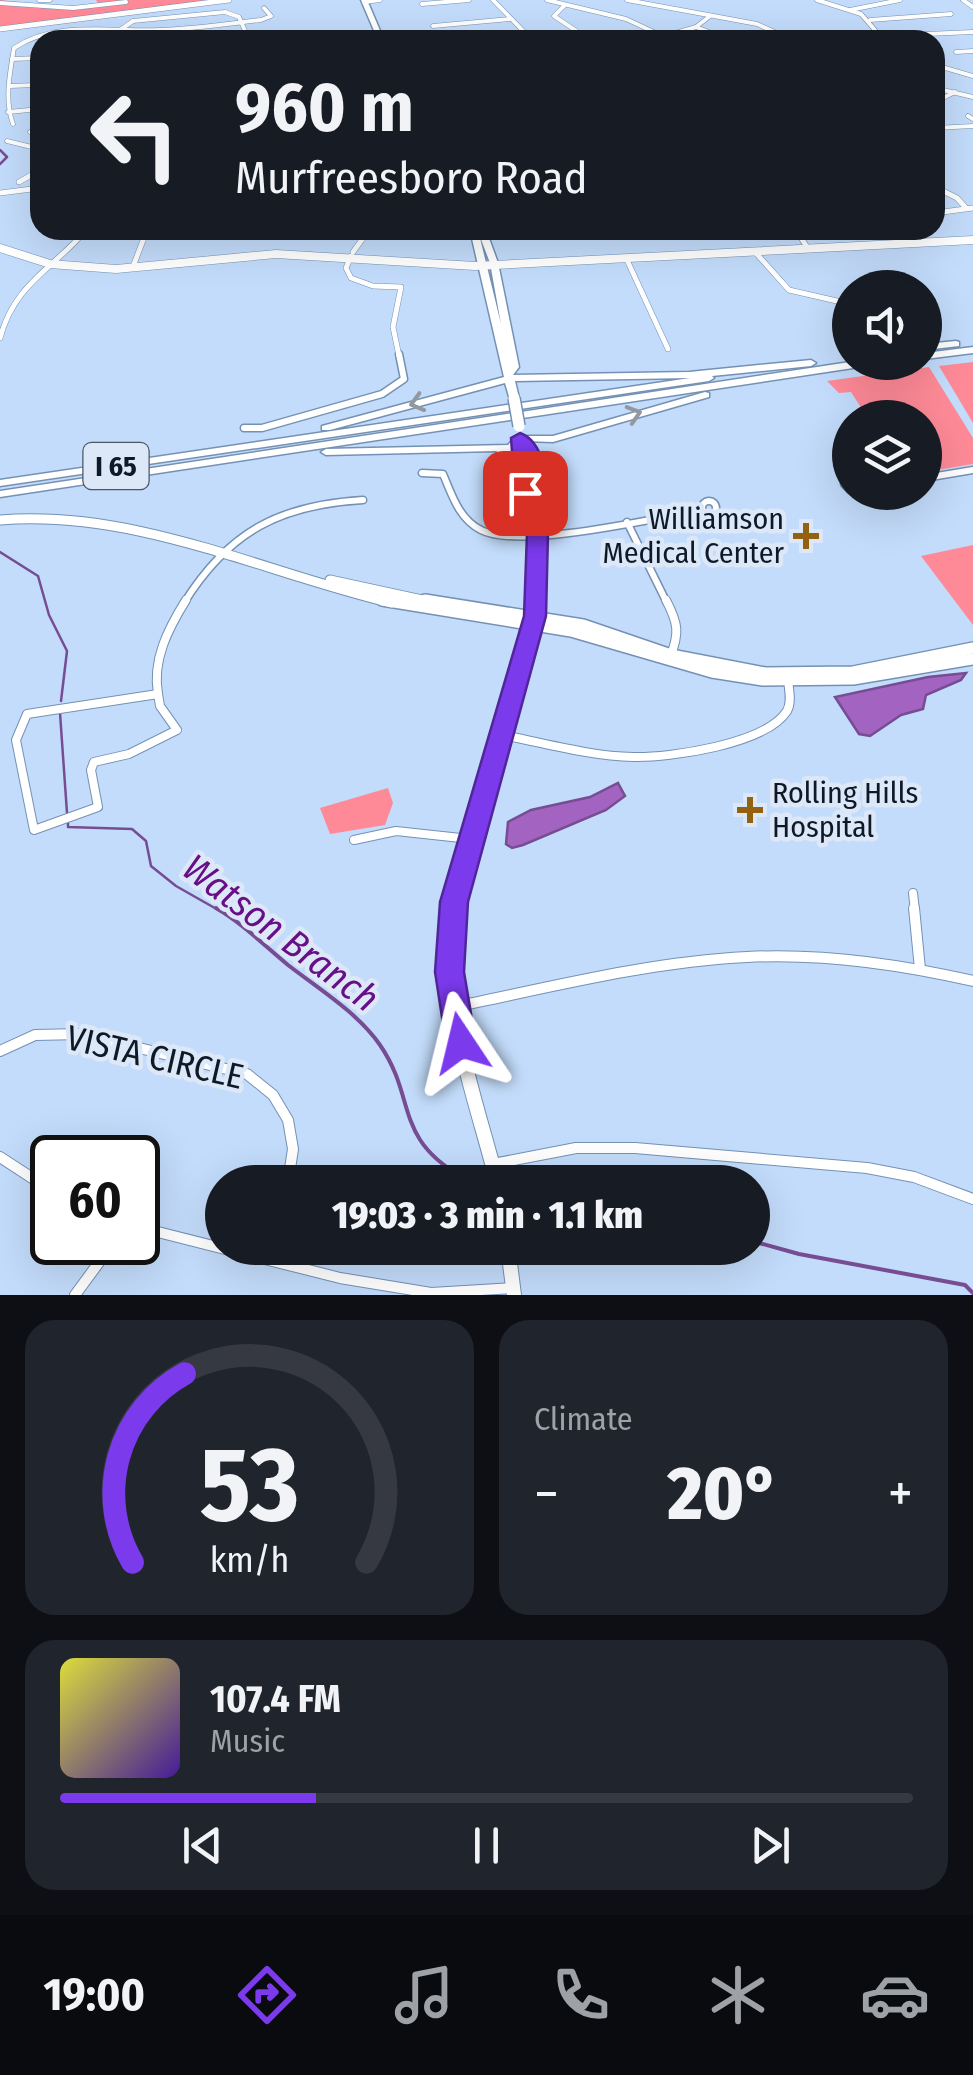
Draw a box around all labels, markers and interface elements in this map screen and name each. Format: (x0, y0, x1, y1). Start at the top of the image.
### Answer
text: 960 m (235, 66, 414, 150)
icon: left (70, 70, 200, 200)
text: Murfreesboro Road (235, 151, 588, 205)
map controls (832, 270, 942, 510)
button: sound (832, 270, 942, 380)
one-way arrow (409, 391, 426, 412)
button: layers (832, 400, 942, 510)
one-way arrow (625, 406, 642, 426)
road number: I 65 (84, 443, 148, 489)
pin (483, 451, 568, 536)
icon: arrive (498, 466, 553, 521)
place label: Williamson Medical Center (602, 501, 785, 571)
marker: Williamson Medical Center (793, 523, 819, 549)
place label: Rolling Hills Hospital (772, 775, 918, 845)
marker: Rolling Hills Hospital (737, 797, 763, 823)
water label: Watson Branch (174, 844, 388, 1022)
position arrow (409, 991, 513, 1095)
street label: VISTA CIRCLE (63, 1016, 247, 1098)
speed limit sign: 60 (30, 1135, 160, 1265)
text: 19:03 · 3 min · 1.1 km (332, 1192, 643, 1238)
text: Climate (534, 1400, 633, 1438)
text: 53 (200, 1423, 299, 1548)
text: 20° (667, 1449, 779, 1539)
text: − (534, 1461, 559, 1527)
text: + (888, 1461, 913, 1527)
text: km/h (210, 1539, 289, 1581)
text: 107.4 FM (210, 1676, 341, 1722)
text: Music (210, 1722, 285, 1760)
icon: previous (175, 1818, 230, 1873)
icon: pause (459, 1818, 514, 1873)
icon: next (743, 1818, 798, 1873)
icon: directions (232, 1960, 302, 2030)
icon: music (389, 1960, 459, 2030)
icon: phone (546, 1960, 616, 2030)
icon: climate (703, 1960, 773, 2030)
icon: car (860, 1960, 930, 2030)
text: 19:00 (43, 1968, 145, 2022)

